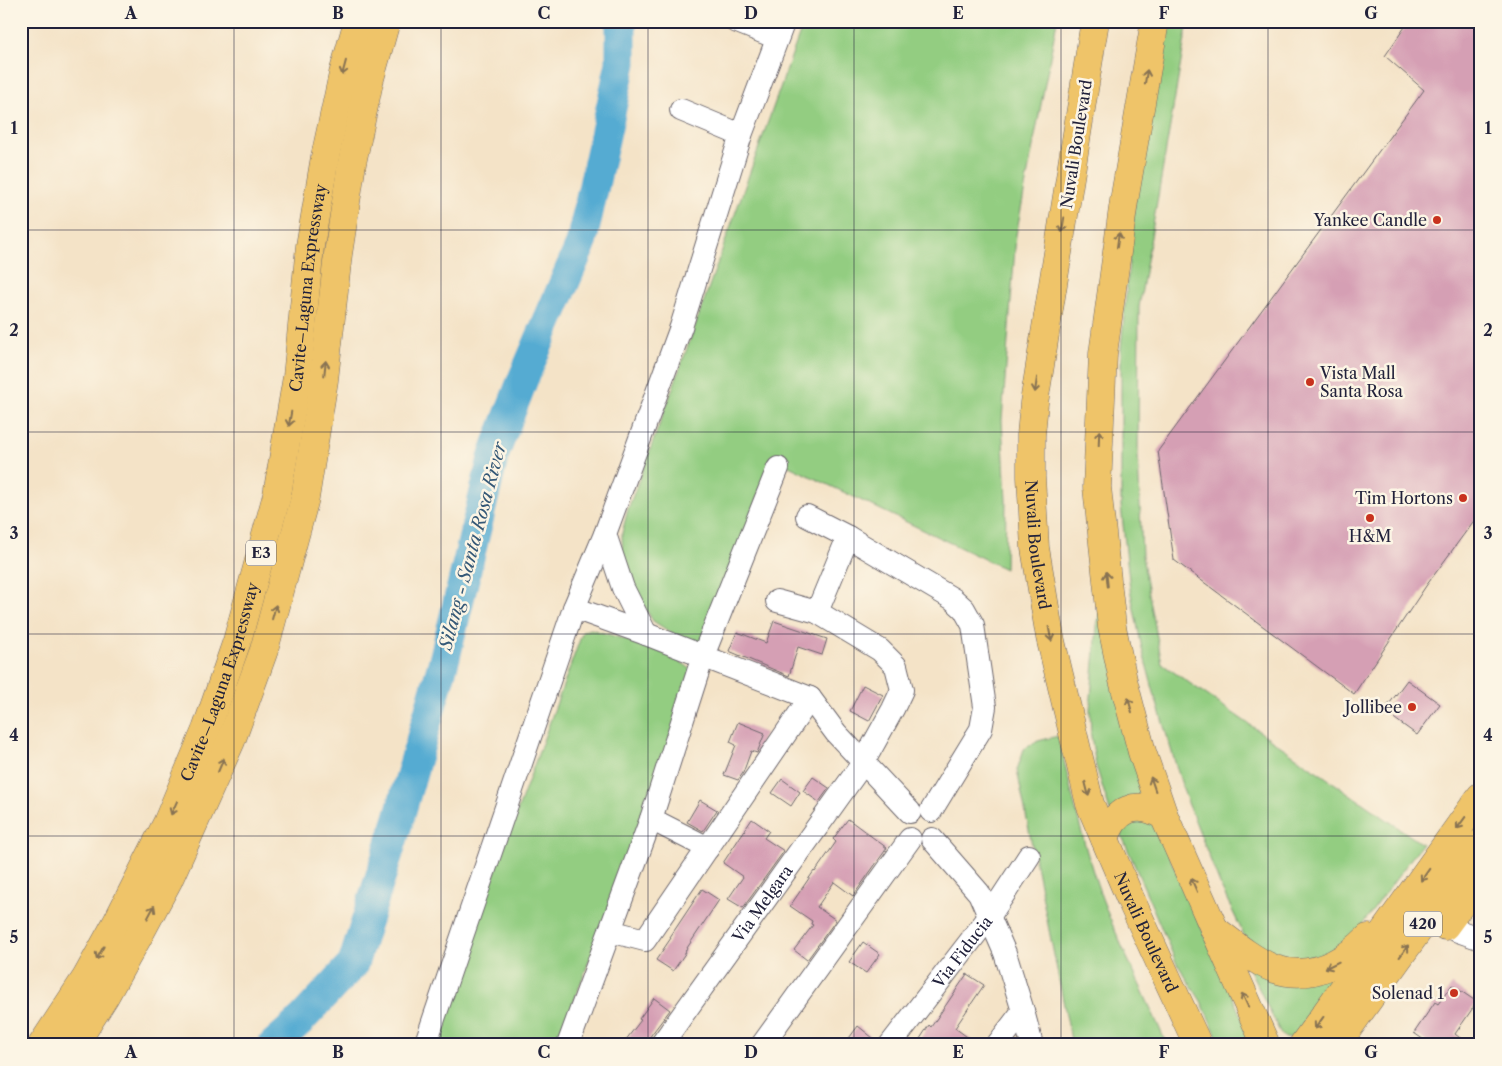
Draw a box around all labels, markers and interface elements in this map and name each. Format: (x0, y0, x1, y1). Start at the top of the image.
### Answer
text: A (124, 3, 138, 23)
text: B (332, 3, 344, 23)
text: C (538, 3, 550, 23)
text: D (744, 3, 758, 23)
text: E (952, 3, 964, 23)
text: F (1159, 3, 1170, 23)
text: G (1364, 3, 1378, 23)
one-way arrow (339, 60, 349, 76)
one-way arrow (1141, 69, 1151, 85)
street label: Nuvali Boulevard (1056, 78, 1096, 210)
text: 1 (10, 118, 18, 138)
text: 1 (1484, 118, 1492, 138)
street label: Cavite–Laguna Expressway (285, 181, 330, 393)
place label: Yankee Candle (1313, 210, 1427, 230)
marker: Yankee Candle (1431, 214, 1443, 226)
one-way arrow (1057, 217, 1067, 233)
one-way arrow (1114, 233, 1124, 249)
text: 2 (9, 320, 19, 340)
text: 2 (1483, 320, 1493, 340)
one-way arrow (320, 360, 330, 376)
place label: Vista Mall Santa Rosa (1319, 363, 1403, 401)
marker: Vista Mall Santa Rosa (1304, 376, 1316, 388)
one-way arrow (1031, 377, 1041, 393)
one-way arrow (285, 410, 295, 426)
one-way arrow (1095, 430, 1104, 446)
water label: Silang - Santa Rosa River (434, 438, 512, 653)
street label: Nuvali Boulevard (1021, 479, 1055, 611)
place label: Tim Hortons (1355, 488, 1453, 508)
marker: Tim Hortons (1457, 492, 1469, 504)
marker: H&M (1364, 512, 1376, 524)
text: 3 (9, 523, 19, 543)
text: 3 (1483, 523, 1493, 543)
place label: H&M (1349, 526, 1391, 546)
road number: E3 (246, 540, 276, 566)
one-way arrow (1102, 571, 1112, 587)
street label: Cavite–Laguna Expressway (176, 579, 263, 784)
one-way arrow (270, 604, 279, 620)
one-way arrow (1045, 625, 1055, 641)
one-way arrow (1124, 697, 1134, 713)
place label: Jollibee (1342, 697, 1402, 717)
marker: Jollibee (1406, 701, 1418, 713)
text: 4 (9, 725, 19, 745)
text: 4 (1483, 725, 1493, 745)
one-way arrow (216, 758, 226, 773)
one-way arrow (1148, 776, 1158, 792)
one-way arrow (1082, 780, 1092, 796)
one-way arrow (168, 800, 178, 815)
one-way arrow (1456, 816, 1467, 829)
street label: Via Melgara (727, 861, 797, 947)
one-way arrow (1420, 867, 1430, 881)
street label: Nuvali Boulevard (1110, 869, 1182, 996)
one-way arrow (1189, 878, 1199, 893)
one-way arrow (147, 905, 156, 920)
street label: Via Fiducia (928, 911, 997, 992)
road number: 420 (1404, 912, 1442, 936)
text: 5 (10, 927, 19, 947)
text: 5 (1484, 927, 1493, 947)
one-way arrow (1399, 944, 1409, 958)
one-way arrow (95, 945, 105, 960)
one-way arrow (1325, 960, 1340, 970)
place label: Solenad 1 (1372, 983, 1444, 1003)
marker: Solenad 1 (1448, 987, 1460, 999)
one-way arrow (1240, 993, 1250, 1008)
one-way arrow (1313, 1016, 1324, 1029)
text: A (124, 1042, 138, 1062)
text: B (332, 1042, 344, 1062)
text: C (538, 1042, 550, 1062)
text: D (744, 1042, 758, 1062)
text: E (952, 1042, 964, 1062)
text: F (1159, 1042, 1170, 1062)
text: G (1364, 1042, 1378, 1062)

